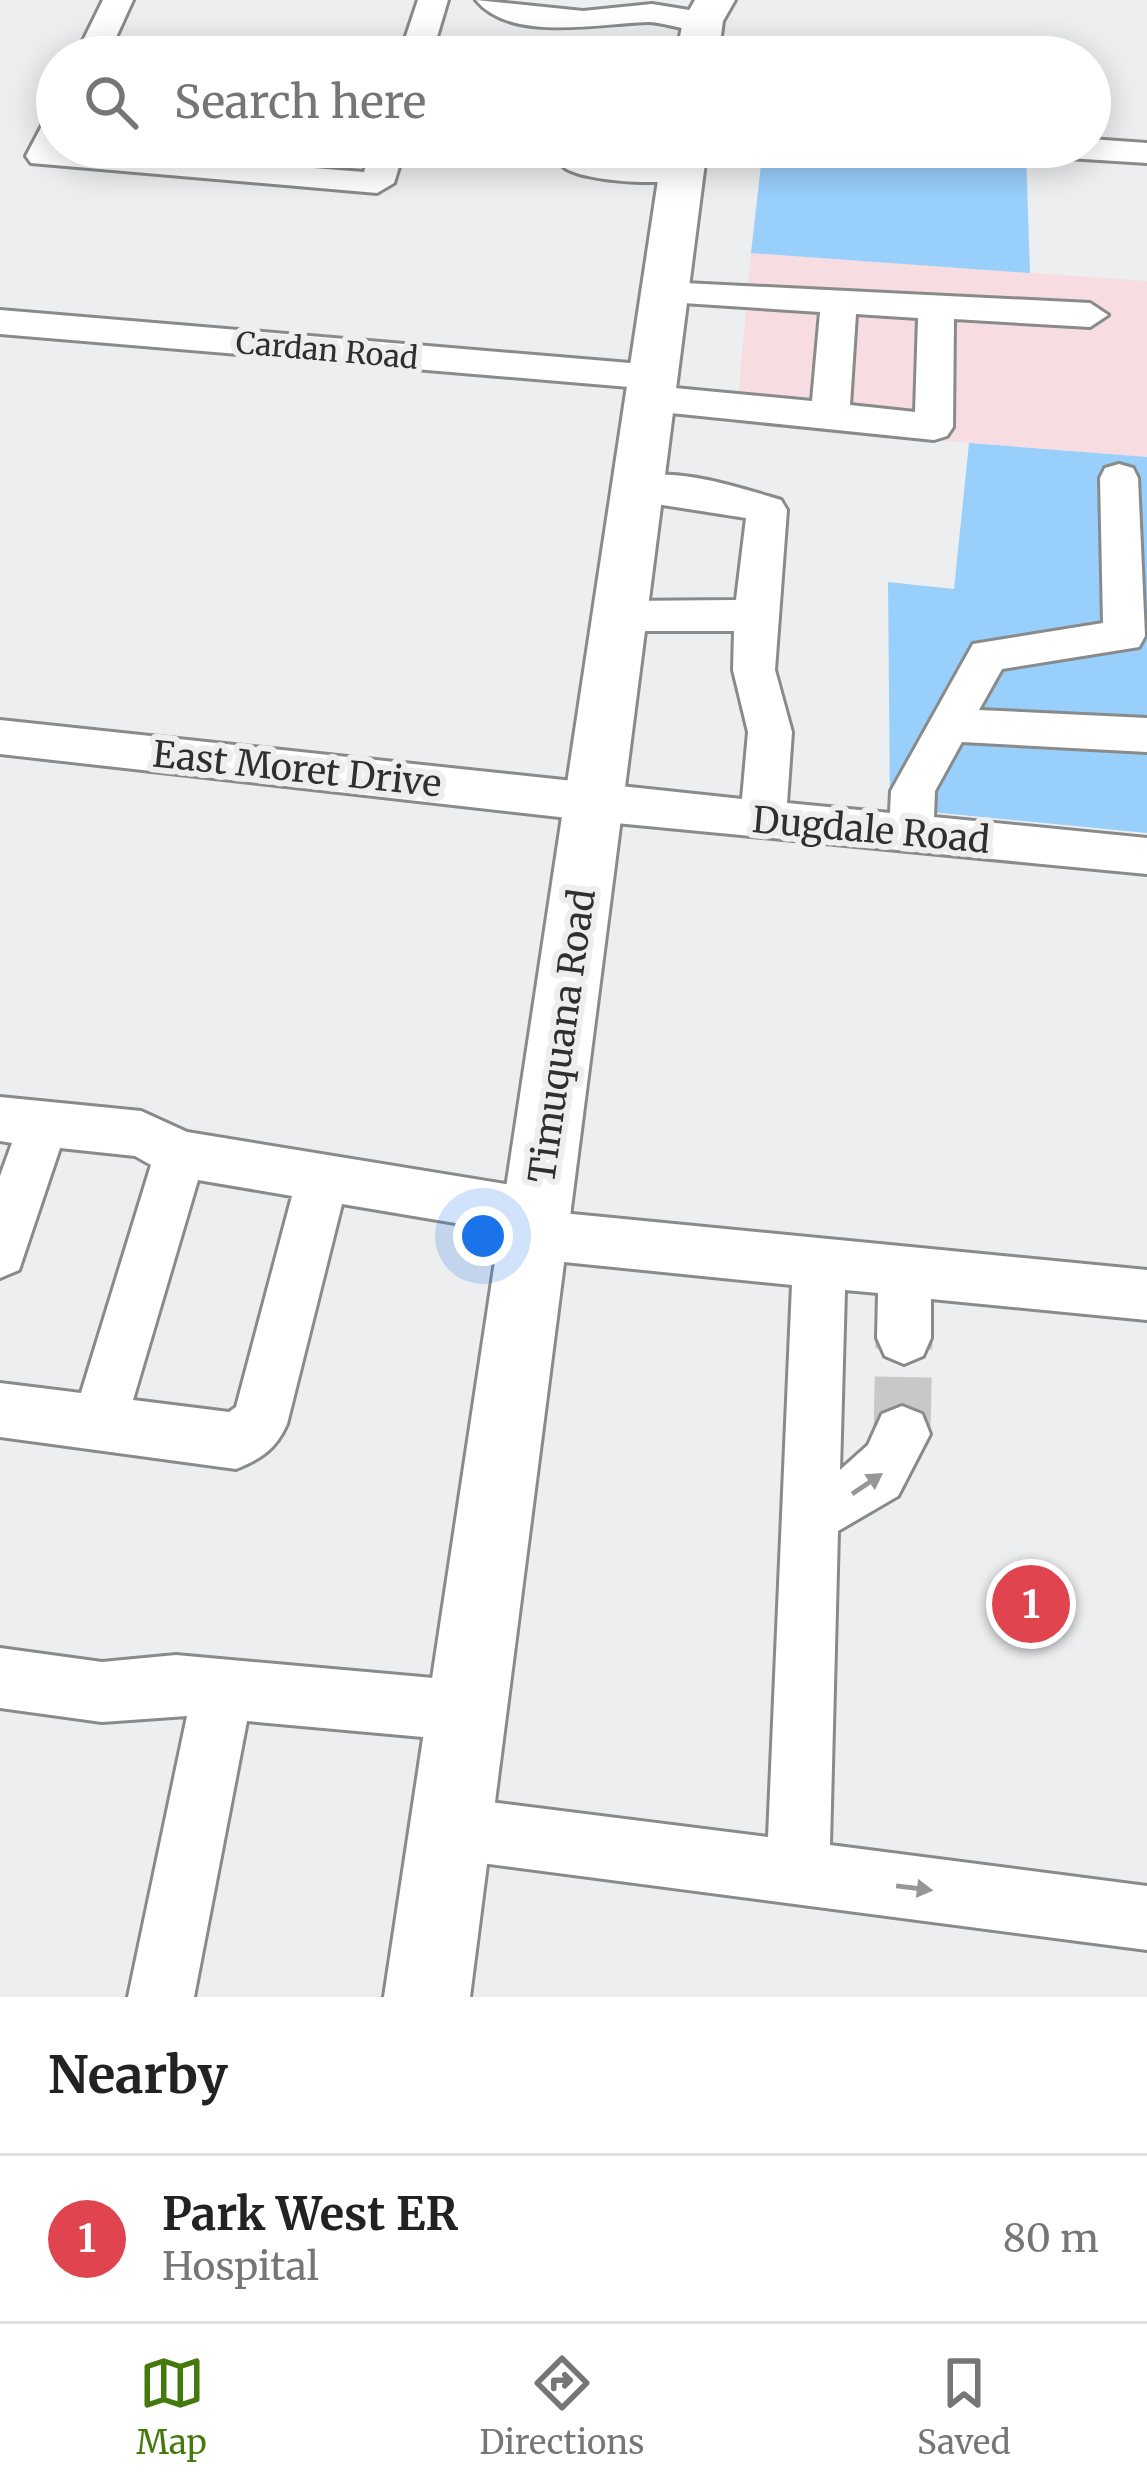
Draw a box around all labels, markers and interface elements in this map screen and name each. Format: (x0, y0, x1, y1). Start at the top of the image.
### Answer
search box (36, 36, 1111, 168)
icon: search (78, 69, 144, 135)
text: Search here (174, 74, 426, 130)
street label: Cardan Road (234, 323, 420, 377)
street label: East Moret Drive (150, 731, 444, 807)
street label: Dugdale Road (750, 797, 992, 863)
street label: Timuquana Road (519, 886, 605, 1186)
your location (453, 1206, 513, 1266)
one-way arrow (851, 1473, 883, 1496)
pin: 1 (992, 1559, 1070, 1649)
one-way arrow (896, 1879, 933, 1898)
text: Nearby (48, 2043, 228, 2107)
text: Park West ER (162, 2186, 458, 2242)
text: 1 (78, 2214, 96, 2263)
text: 80 m (1003, 2214, 1099, 2263)
text: Hospital (162, 2242, 319, 2291)
tab: Map (136, 2350, 207, 2463)
tab: Directions (479, 2350, 644, 2463)
tab: Saved (917, 2350, 1011, 2463)

